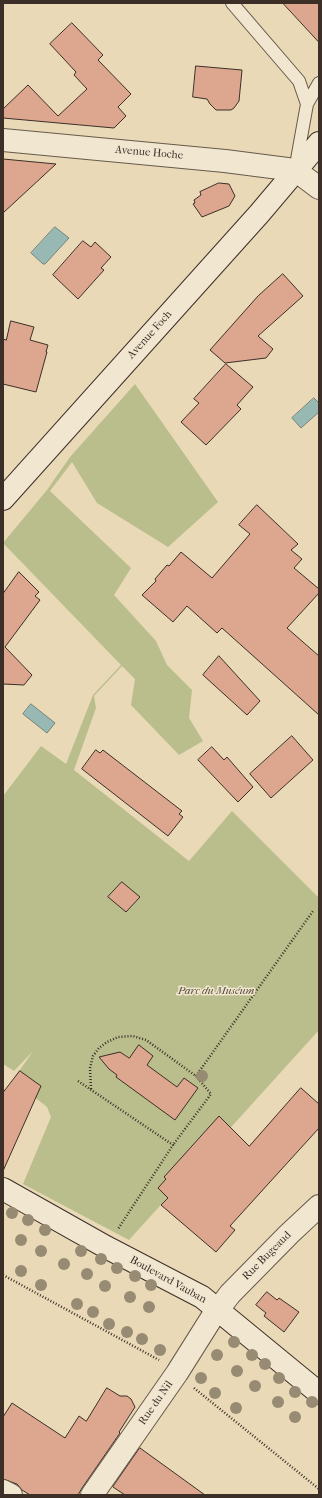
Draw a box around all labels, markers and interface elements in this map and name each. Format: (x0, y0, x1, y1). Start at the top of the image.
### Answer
street label: Avenue Hoche (114, 143, 184, 163)
street label: Avenue Foch (125, 308, 175, 362)
park label: Parc du Muséum (178, 984, 254, 998)
street label: Rue Bugeaud (240, 1229, 294, 1283)
street label: Boulevard Vauban (127, 1254, 209, 1306)
street label: Rue du Nil (136, 1378, 176, 1428)

